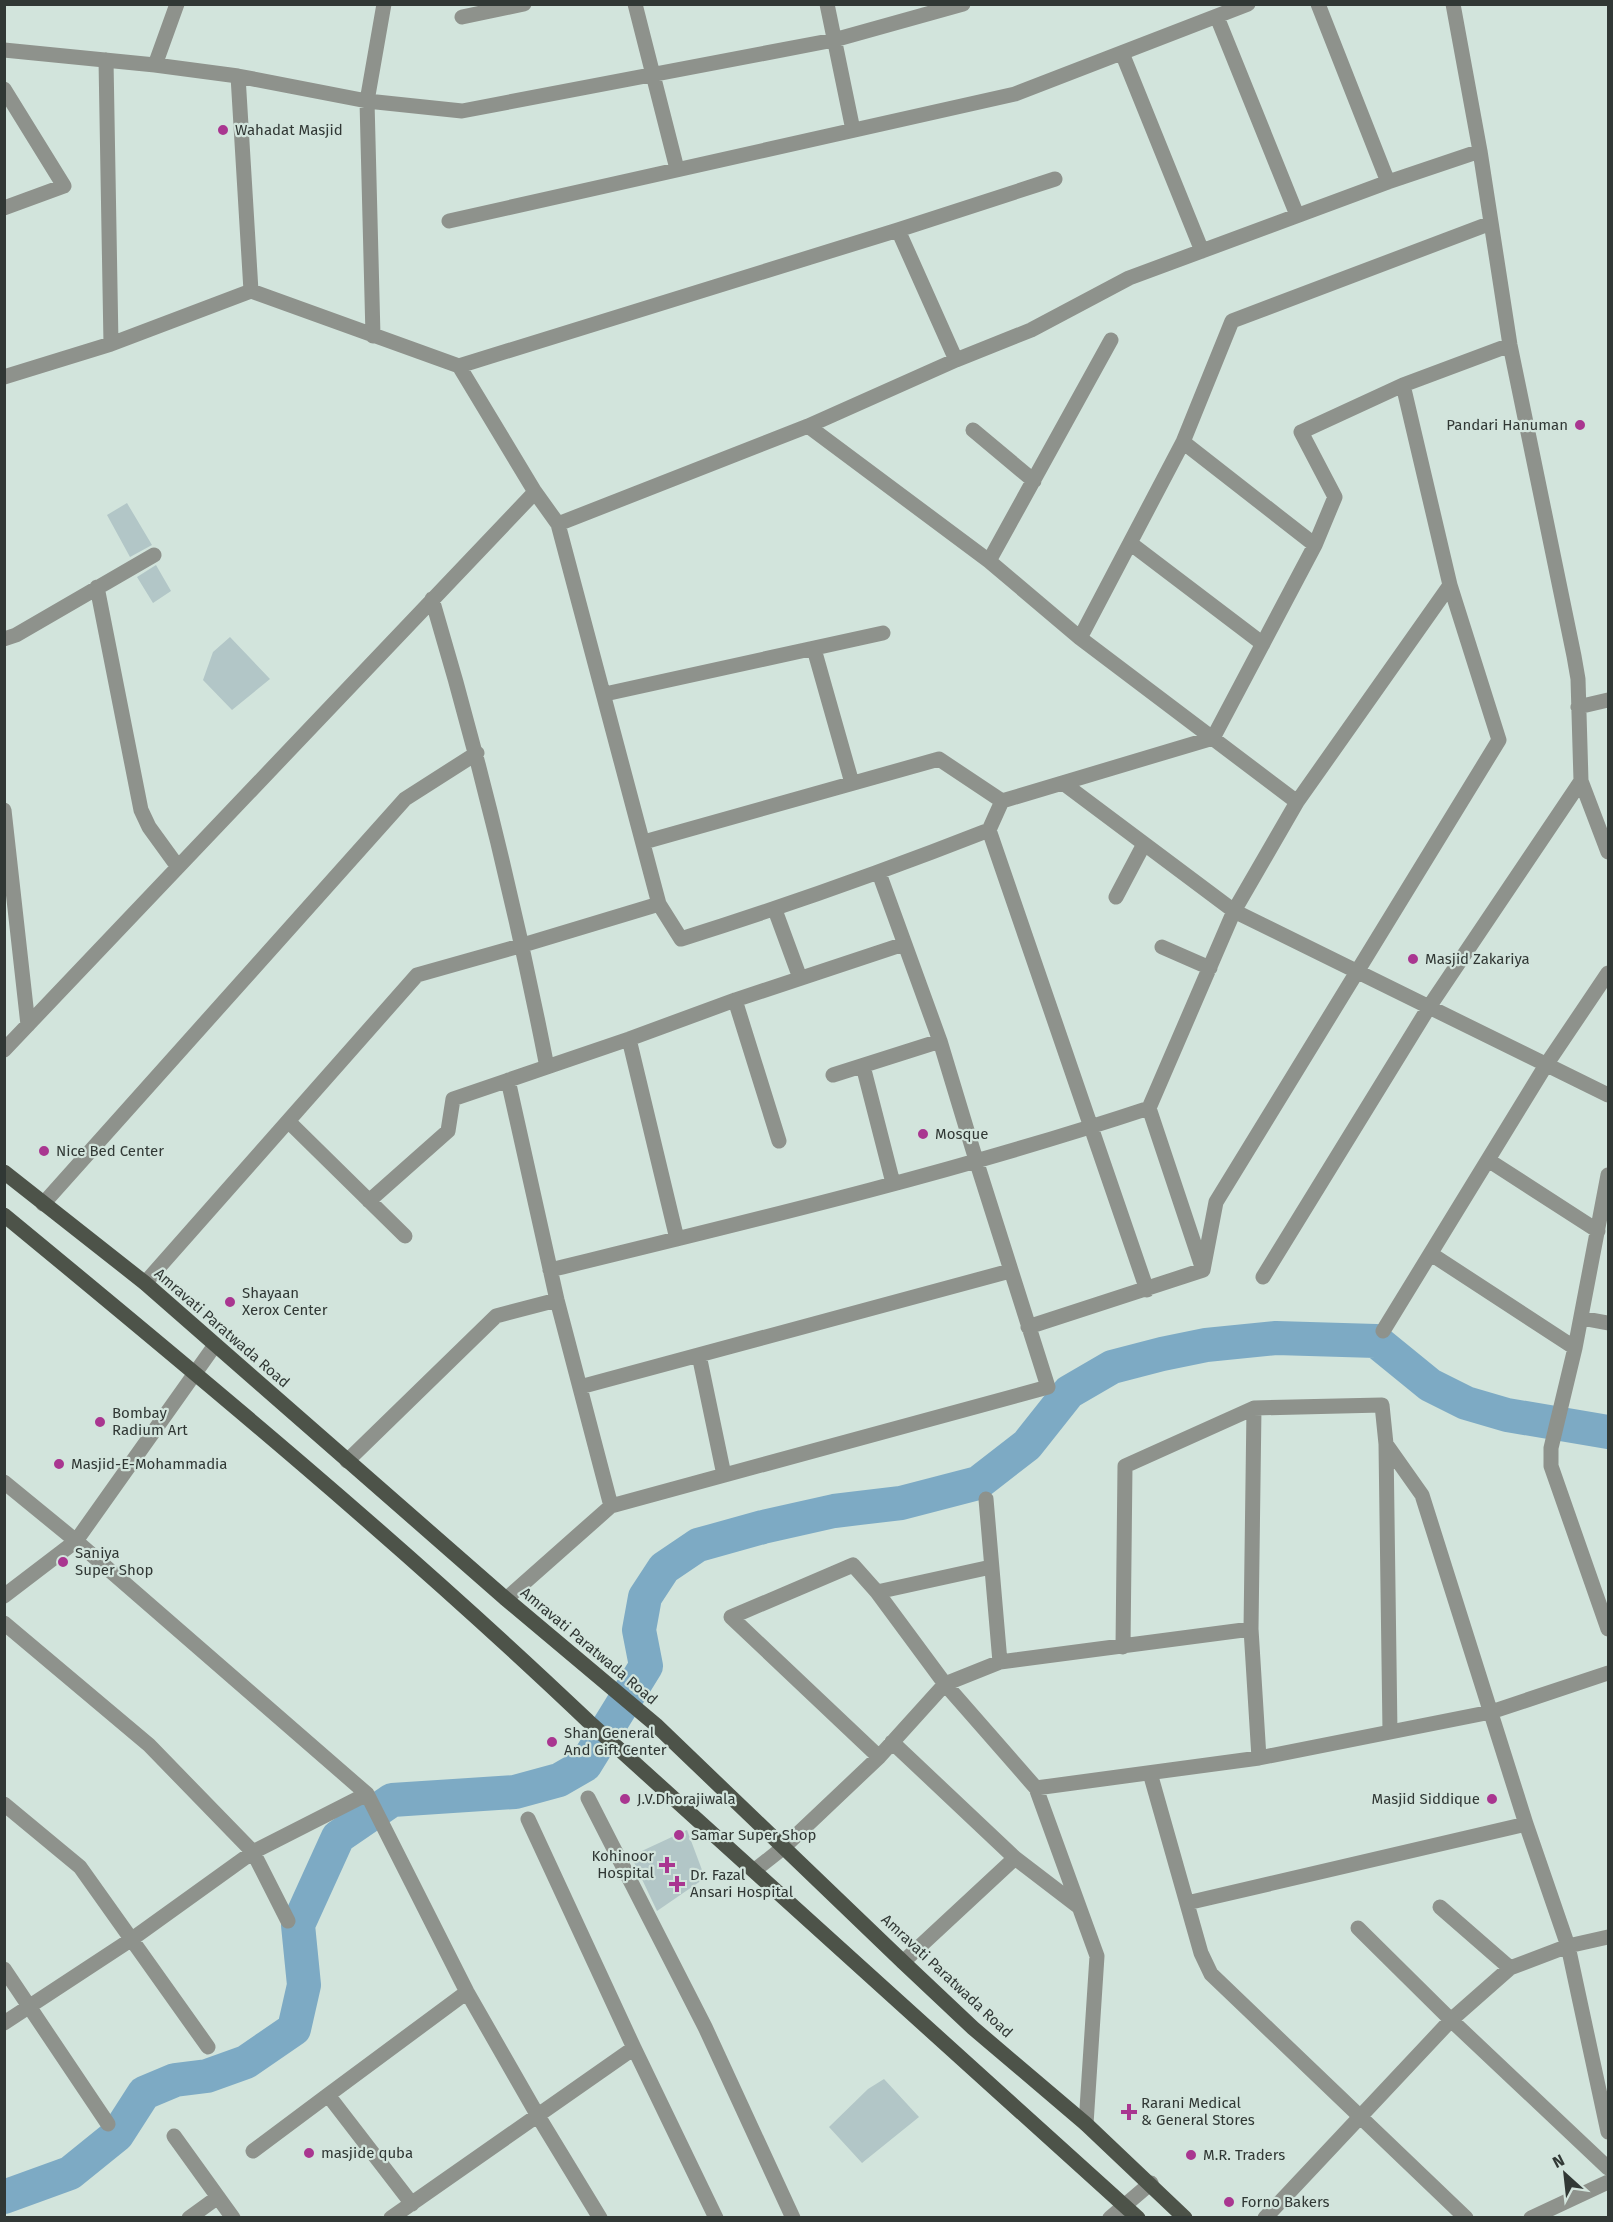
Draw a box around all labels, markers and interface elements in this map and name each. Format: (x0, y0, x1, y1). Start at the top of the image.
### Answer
place label: Wahadat Masjid (235, 121, 343, 139)
marker: Wahadat Masjid (216, 123, 230, 137)
place label: Pandari Hanuman (1446, 416, 1568, 434)
marker: Pandari Hanuman (1573, 418, 1587, 432)
place label: Masjid Zakariya (1425, 950, 1530, 968)
marker: Masjid Zakariya (1406, 952, 1420, 966)
place label: Mosque (935, 1125, 988, 1143)
marker: Mosque (916, 1127, 930, 1141)
place label: Nice Bed Center (56, 1142, 164, 1160)
marker: Nice Bed Center (37, 1144, 51, 1158)
street label: Amravati Paratwada Road (151, 1264, 293, 1392)
place label: Shayaan Xerox Center (242, 1284, 328, 1319)
marker: Shayaan Xerox Center (223, 1295, 237, 1309)
place label: Bombay Radium Art (112, 1404, 188, 1439)
marker: Bombay Radium Art (93, 1415, 107, 1429)
place label: Masjid-E-Mohammadia (71, 1455, 228, 1473)
marker: Masjid-E-Mohammadia (52, 1457, 66, 1471)
place label: Saniya Super Shop (75, 1544, 153, 1579)
marker: Saniya Super Shop (56, 1555, 70, 1569)
street label: Amravati Paratwada Road (517, 1584, 661, 1708)
place label: Shan General And Gift Center (564, 1724, 667, 1759)
marker: Shan General And Gift Center (545, 1735, 559, 1749)
place label: J.V.Dhorajiwala (637, 1790, 736, 1808)
place label: Masjid Siddique (1371, 1790, 1480, 1808)
marker: J.V.Dhorajiwala (618, 1792, 632, 1806)
marker: Masjid Siddique (1485, 1792, 1499, 1806)
place label: Samar Super Shop (691, 1826, 817, 1844)
marker: Samar Super Shop (672, 1828, 686, 1842)
place label: Kohinoor Hospital (591, 1847, 655, 1882)
marker: Kohinoor Hospital (658, 1856, 676, 1874)
place label: Dr. Fazal Ansari Hospital (690, 1866, 794, 1901)
marker: Dr. Fazal Ansari Hospital (668, 1875, 686, 1893)
street label: Amravati Paratwada Road (878, 1910, 1016, 2042)
place label: Rarani Medical & General Stores (1141, 2094, 1255, 2129)
marker: Rarani Medical & General Stores (1122, 2105, 1136, 2119)
place label: masjide quba (321, 2144, 413, 2162)
north arrow (1535, 2144, 1595, 2204)
marker: masjide quba (302, 2146, 316, 2160)
place label: M.R. Traders (1203, 2146, 1285, 2164)
marker: M.R. Traders (1184, 2148, 1198, 2162)
text: N (1549, 2150, 1567, 2172)
place label: Forno Bakers (1241, 2193, 1330, 2211)
marker: Forno Bakers (1222, 2195, 1236, 2209)

